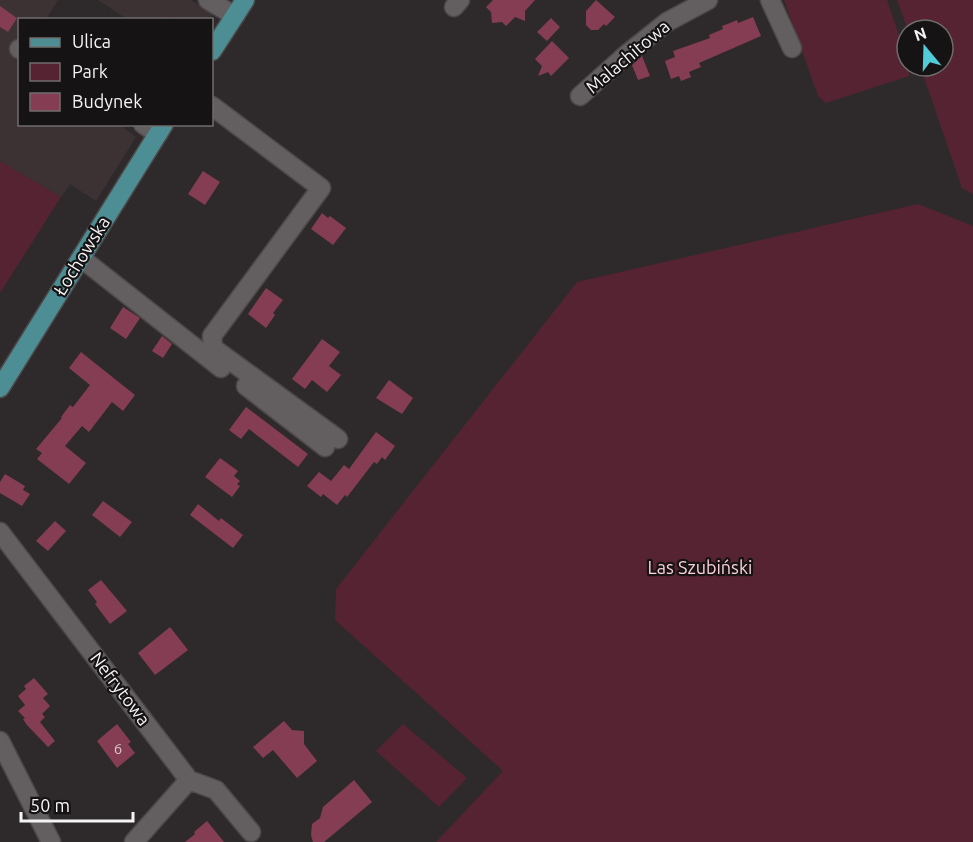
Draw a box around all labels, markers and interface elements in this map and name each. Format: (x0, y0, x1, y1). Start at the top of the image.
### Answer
street label: Malachitowa (582, 16, 673, 97)
legend (18, 18, 213, 126)
north arrow (895, 18, 955, 78)
text: N (912, 23, 929, 44)
text: Ulica (72, 31, 111, 51)
text: Park (72, 61, 108, 81)
text: Budynek (72, 91, 142, 111)
street label: Łochowska (49, 212, 113, 299)
park label: Las Szubiński (648, 557, 752, 577)
street label: Nefrytowa (87, 648, 155, 729)
house number: 6 (114, 740, 122, 757)
scale bar (21, 785, 134, 823)
text: 50 m (30, 795, 70, 815)

